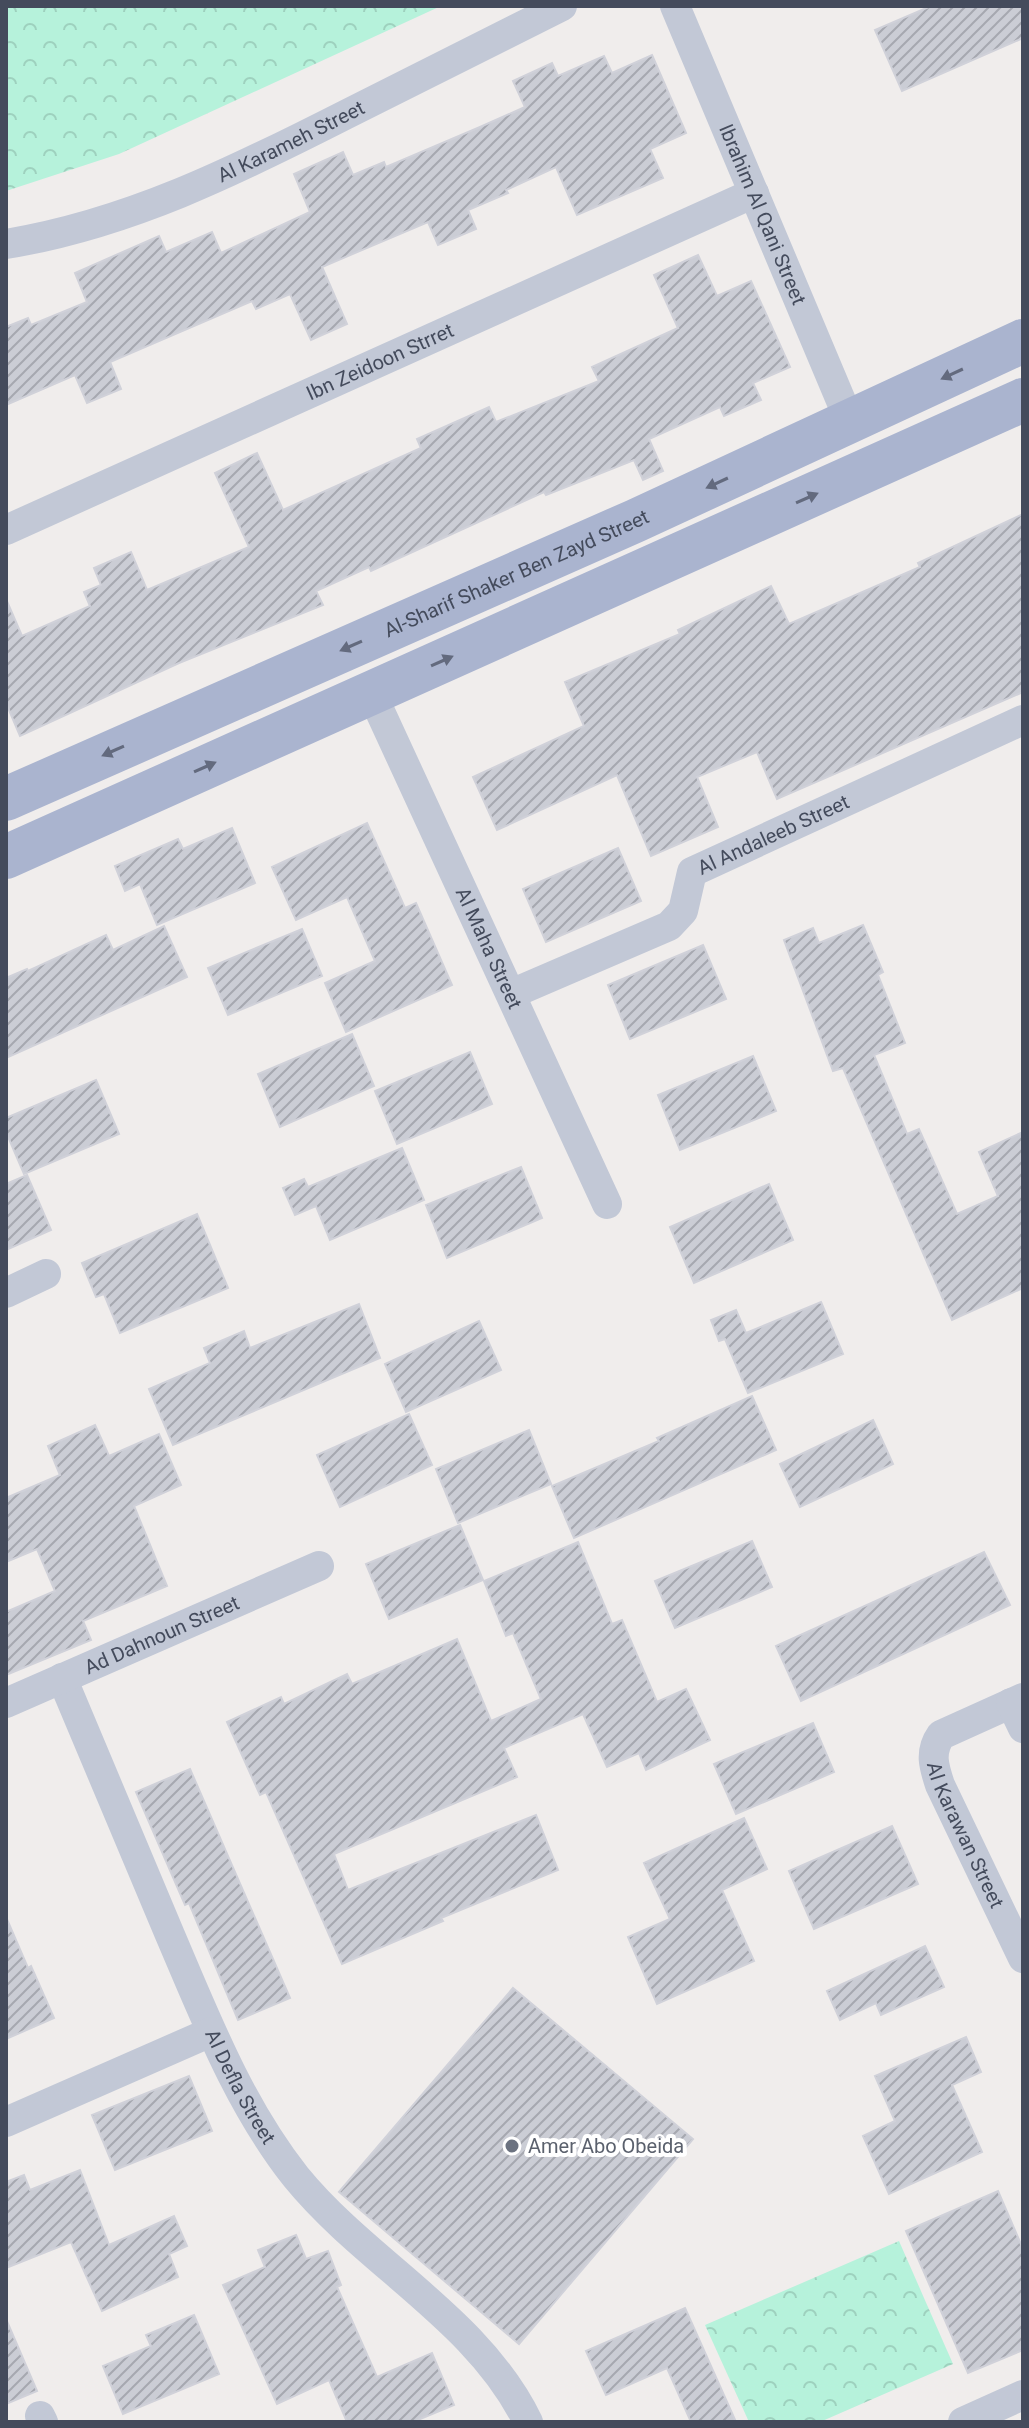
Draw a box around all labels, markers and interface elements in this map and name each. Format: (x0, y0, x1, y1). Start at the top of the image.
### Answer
street label: Al Karameh Street (214, 95, 368, 187)
street label: Ibrahim Al Qani Street (714, 120, 811, 308)
street label: Ibn Zeidoon Strret (302, 318, 457, 405)
one-way arrow (941, 367, 964, 381)
one-way arrow (705, 476, 728, 490)
one-way arrow (795, 491, 819, 504)
street label: Al-Sharif Shaker Ben Zayd Street (380, 504, 653, 642)
one-way arrow (339, 640, 363, 653)
one-way arrow (430, 654, 454, 667)
one-way arrow (102, 745, 125, 758)
one-way arrow (193, 760, 217, 774)
street label: Al Andaleeb Street (694, 789, 853, 880)
street label: Al Maha Street (451, 884, 527, 1013)
street label: Ad Dahnoun Street (81, 1590, 243, 1679)
street label: Al Karawan Street (922, 1760, 1009, 1912)
street label: Al Defla Street (200, 2025, 281, 2149)
place label: Amer Abo Obeida (528, 2134, 684, 2158)
marker: Amer Abo Obeida (503, 2137, 521, 2155)

